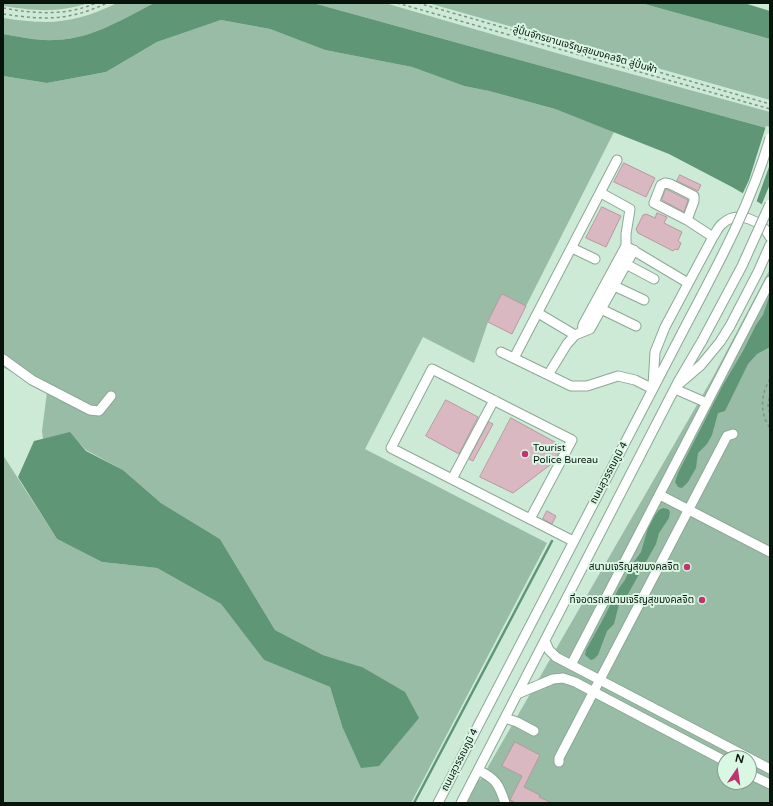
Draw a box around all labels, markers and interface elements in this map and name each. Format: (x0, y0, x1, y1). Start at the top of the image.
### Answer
street label: ลู่ปั่นจักรยานเจริญสุขมงคลจิต ลู่ปั่นฟ้า (511, 24, 659, 76)
street label: ถนนสุวรรณภูมิ 4 (588, 440, 630, 506)
place label: Tourist Police Bureau (533, 442, 598, 466)
marker: Tourist Police Bureau (520, 449, 530, 459)
place label: สนามเจริญสุขมงคลจิต (589, 561, 679, 573)
marker: สนามเจริญสุขมงคลจิต (682, 562, 692, 572)
place label: ที่จอดรถสนามเจริญสุขมงคลจิต (570, 594, 694, 606)
marker: ที่จอดรถสนามเจริญสุขมงคลจิต (697, 595, 707, 605)
street label: ถนนสุวรรณภูมิ 4 (439, 727, 481, 793)
north arrow (717, 750, 757, 790)
text: N (734, 751, 745, 766)

